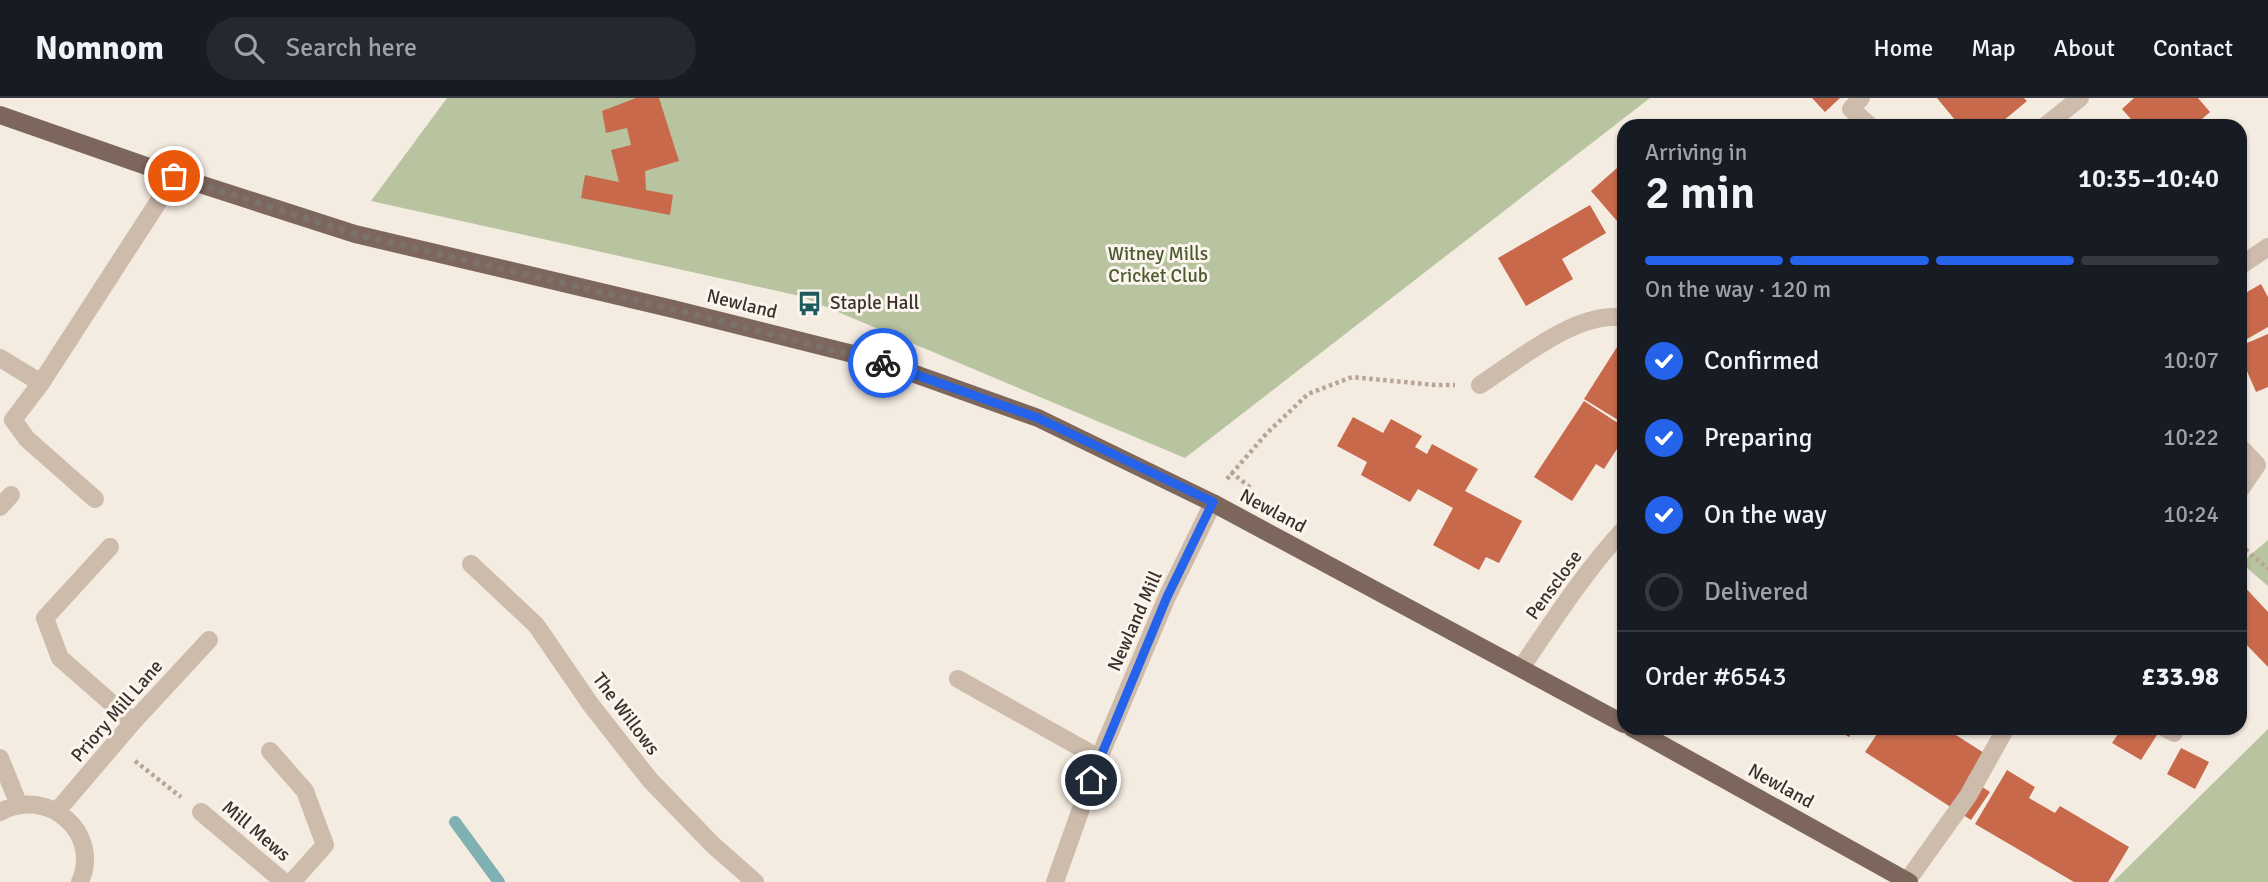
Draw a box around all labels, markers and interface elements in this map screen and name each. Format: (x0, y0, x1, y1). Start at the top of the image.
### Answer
search box (206, 17, 696, 80)
text: Nomnom (35, 28, 164, 69)
icon: search (230, 29, 268, 67)
text: Search here (286, 32, 417, 64)
text: Home (1873, 33, 1933, 63)
text: Map (1971, 33, 2016, 63)
text: About (2054, 33, 2115, 63)
text: Contact (2153, 33, 2233, 63)
text: Arriving in (1645, 138, 1747, 167)
pin (144, 146, 204, 206)
icon: bag (155, 157, 193, 195)
text: 10:35–10:40 (2078, 163, 2219, 195)
text: 2 min (1645, 165, 1755, 221)
park label: Witney Mills Cricket Club (1108, 242, 1208, 288)
text: On the way · 120 m (1645, 275, 1831, 304)
street label: Newland (704, 284, 780, 324)
bus stop icon: Staple Hall (796, 289, 824, 317)
place label: Staple Hall (830, 291, 919, 315)
courier (848, 328, 918, 398)
icon: check (1645, 342, 1683, 380)
icon: bike (864, 344, 902, 382)
text: Confirmed (1704, 345, 1819, 377)
text: 10:07 (2163, 346, 2219, 375)
icon: check (1645, 419, 1683, 457)
text: Preparing (1704, 422, 1812, 454)
text: 10:22 (2163, 423, 2219, 452)
street label: Newland (1236, 484, 1310, 538)
icon: check (1645, 496, 1683, 534)
text: On the way (1704, 499, 1827, 531)
text: 10:24 (2163, 500, 2219, 529)
street label: Pensclose (1521, 545, 1587, 625)
street label: Newland Mill (1102, 567, 1168, 675)
text: Delivered (1704, 576, 1809, 608)
street label: Priory Mill Lane (66, 655, 168, 767)
text: Order #6543 (1645, 661, 1786, 693)
text: £33.98 (2141, 661, 2219, 693)
street label: The Willows (587, 668, 665, 760)
pin (1061, 750, 1121, 810)
street label: Newland (1744, 758, 1818, 814)
icon: home (1072, 761, 1110, 799)
street label: Mill Mews (217, 795, 295, 867)

